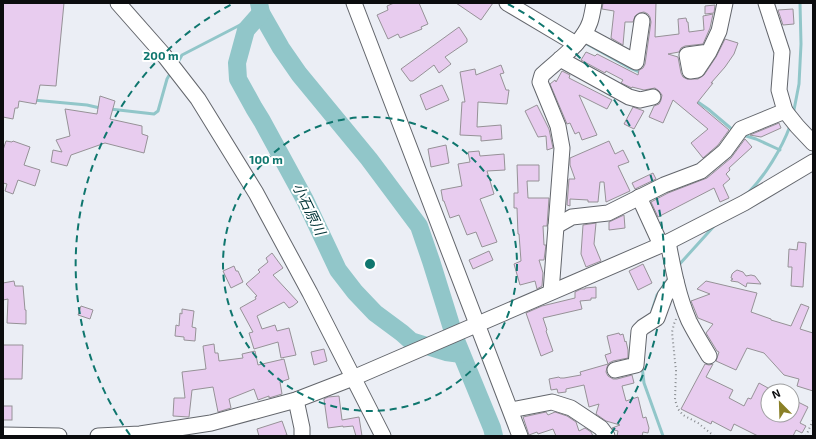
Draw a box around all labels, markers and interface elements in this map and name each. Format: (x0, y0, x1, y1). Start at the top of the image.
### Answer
text: 200 m (143, 48, 179, 62)
text: 100 m (249, 152, 283, 166)
water label: 小石原川 (290, 180, 330, 239)
centre of rings (363, 257, 377, 271)
north arrow (760, 383, 800, 423)
text: N (770, 386, 782, 401)

